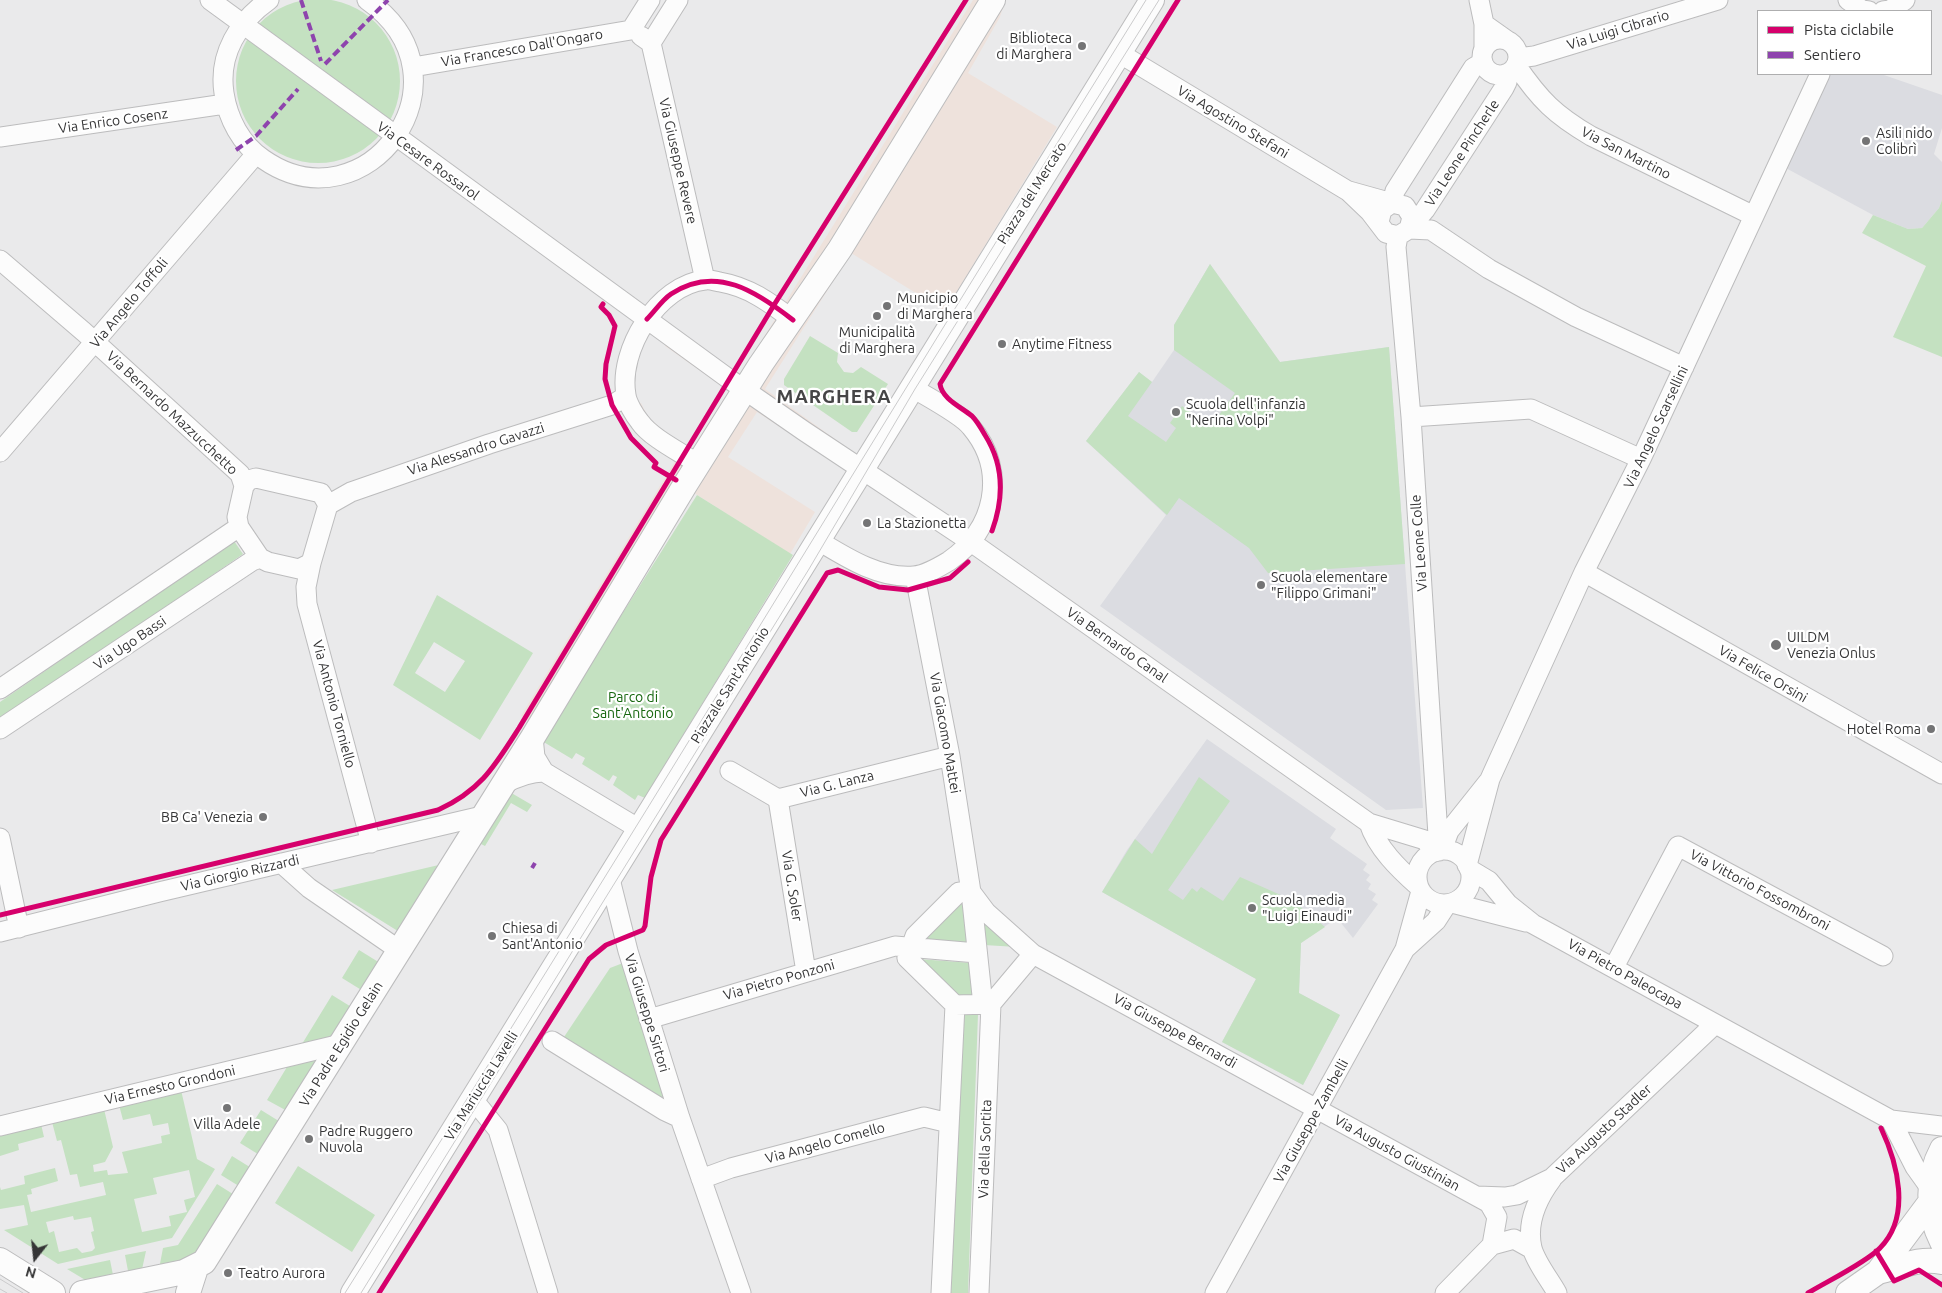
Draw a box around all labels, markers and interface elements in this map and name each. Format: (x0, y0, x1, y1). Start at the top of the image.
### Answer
street label: Via Luigi Cibrario (1565, 6, 1671, 54)
legend (1757, 10, 1932, 75)
text: Pista ciclabile (1804, 21, 1894, 38)
street label: Via Francesco Dall'Ongaro (440, 25, 604, 71)
place label: Biblioteca di Marghera (996, 30, 1072, 62)
marker: Biblioteca di Marghera (1076, 40, 1088, 52)
text: Sentiero (1804, 46, 1861, 63)
street label: Via Agostino Stefani (1174, 82, 1292, 162)
street label: Via Giuseppe Revere (655, 96, 701, 226)
street label: Via Leone Pincherle (1421, 97, 1503, 209)
street label: Via Enrico Cosenz (57, 105, 169, 137)
street label: Via Cesare Rossarol (374, 118, 482, 204)
street label: Via San Martino (1578, 123, 1674, 183)
place label: Asili nido Colibrì (1876, 125, 1933, 158)
marker: Asili nido Colibrì (1860, 135, 1872, 147)
street label: Piazza del Mercato (994, 139, 1070, 247)
street label: Via Angelo Toffoli (86, 255, 172, 351)
place label: Municipio di Marghera (897, 290, 973, 322)
marker: Municipio di Marghera (881, 300, 893, 312)
marker: Municipalità di Marghera (871, 310, 883, 322)
place label: Municipalità di Marghera (839, 324, 915, 357)
place label: Anytime Fitness (1012, 336, 1112, 352)
marker: Anytime Fitness (996, 338, 1008, 350)
street label: Via Bernardo Mazzucchetto (103, 348, 241, 478)
street label: Via Angelo Scarsellini (1620, 363, 1692, 491)
district label: MARGHERA (775, 386, 893, 408)
place label: Scuola dell'infanzia "Nerina Volpi" (1186, 396, 1306, 428)
marker: Scuola dell'infanzia "Nerina Volpi" (1170, 406, 1182, 418)
street label: Via Alessandro Gavazzi (406, 419, 546, 479)
street label: Via Leone Colle (1407, 494, 1431, 592)
place label: La Stazionetta (877, 515, 966, 531)
marker: La Stazionetta (861, 517, 873, 529)
place label: Scuola elementare "Filippo Grimani" (1271, 569, 1388, 602)
marker: Scuola elementare "Filippo Grimani" (1255, 579, 1267, 591)
street label: Via Bernardo Canal (1063, 604, 1171, 686)
street label: Via Ugo Bassi (91, 613, 169, 673)
street label: Piazzale Sant'Antonio (687, 624, 773, 746)
place label: UILDM Venezia Onlus (1787, 629, 1876, 662)
street label: Via Antonio Torniello (309, 638, 359, 770)
marker: UILDM Venezia Onlus (1769, 638, 1783, 652)
street label: Via Felice Orsini (1716, 642, 1810, 706)
street label: Via Giacomo Mattei (926, 671, 964, 795)
park label: Parco di Sant'Antonio (593, 689, 673, 722)
place label: Hotel Roma (1847, 721, 1921, 737)
marker: Hotel Roma (1925, 723, 1937, 735)
street label: Via G. Lanza (798, 767, 876, 801)
place label: BB Ca' Venezia (161, 809, 253, 825)
marker: BB Ca' Venezia (257, 811, 269, 823)
street label: Via Vittorio Fossombroni (1687, 846, 1833, 934)
street label: Via G. Soler (778, 849, 806, 923)
street label: Via Giorgio Rizzardi (179, 851, 301, 895)
place label: Scuola media "Luigi Einaudi" (1262, 892, 1352, 924)
marker: Scuola media "Luigi Einaudi" (1246, 902, 1258, 914)
place label: Chiesa di Sant'Antonio (502, 920, 583, 952)
marker: Chiesa di Sant'Antonio (486, 930, 498, 942)
street label: Via Pietro Paleocapa (1565, 935, 1685, 1013)
street label: Via Giuseppe Sirtori (621, 952, 673, 1074)
street label: Via Pietro Ponzoni (721, 956, 837, 1004)
street label: Via Padre Egidio Gelain (296, 978, 386, 1110)
street label: Via Giuseppe Bernardi (1110, 990, 1240, 1072)
street label: Via Mariuccia Lavelli (441, 1028, 521, 1144)
street label: Via Giuseppe Zambelli (1270, 1056, 1352, 1186)
street label: Via Ernesto Grondoni (103, 1062, 237, 1108)
street label: Via Augusto Stadler (1553, 1081, 1655, 1177)
street label: Via della Sortita (975, 1099, 995, 1199)
marker: Villa Adele (221, 1102, 233, 1114)
street label: Via Augusto Giustinian (1331, 1111, 1463, 1195)
place label: Villa Adele (194, 1116, 260, 1132)
street label: Via Angelo Comello (763, 1119, 887, 1167)
place label: Padre Ruggero Nuvola (319, 1123, 413, 1156)
marker: Padre Ruggero Nuvola (303, 1133, 315, 1145)
north arrow (10, 1233, 60, 1283)
text: N (24, 1263, 38, 1282)
place label: Teatro Aurora (238, 1265, 325, 1281)
marker: Teatro Aurora (222, 1267, 234, 1279)

